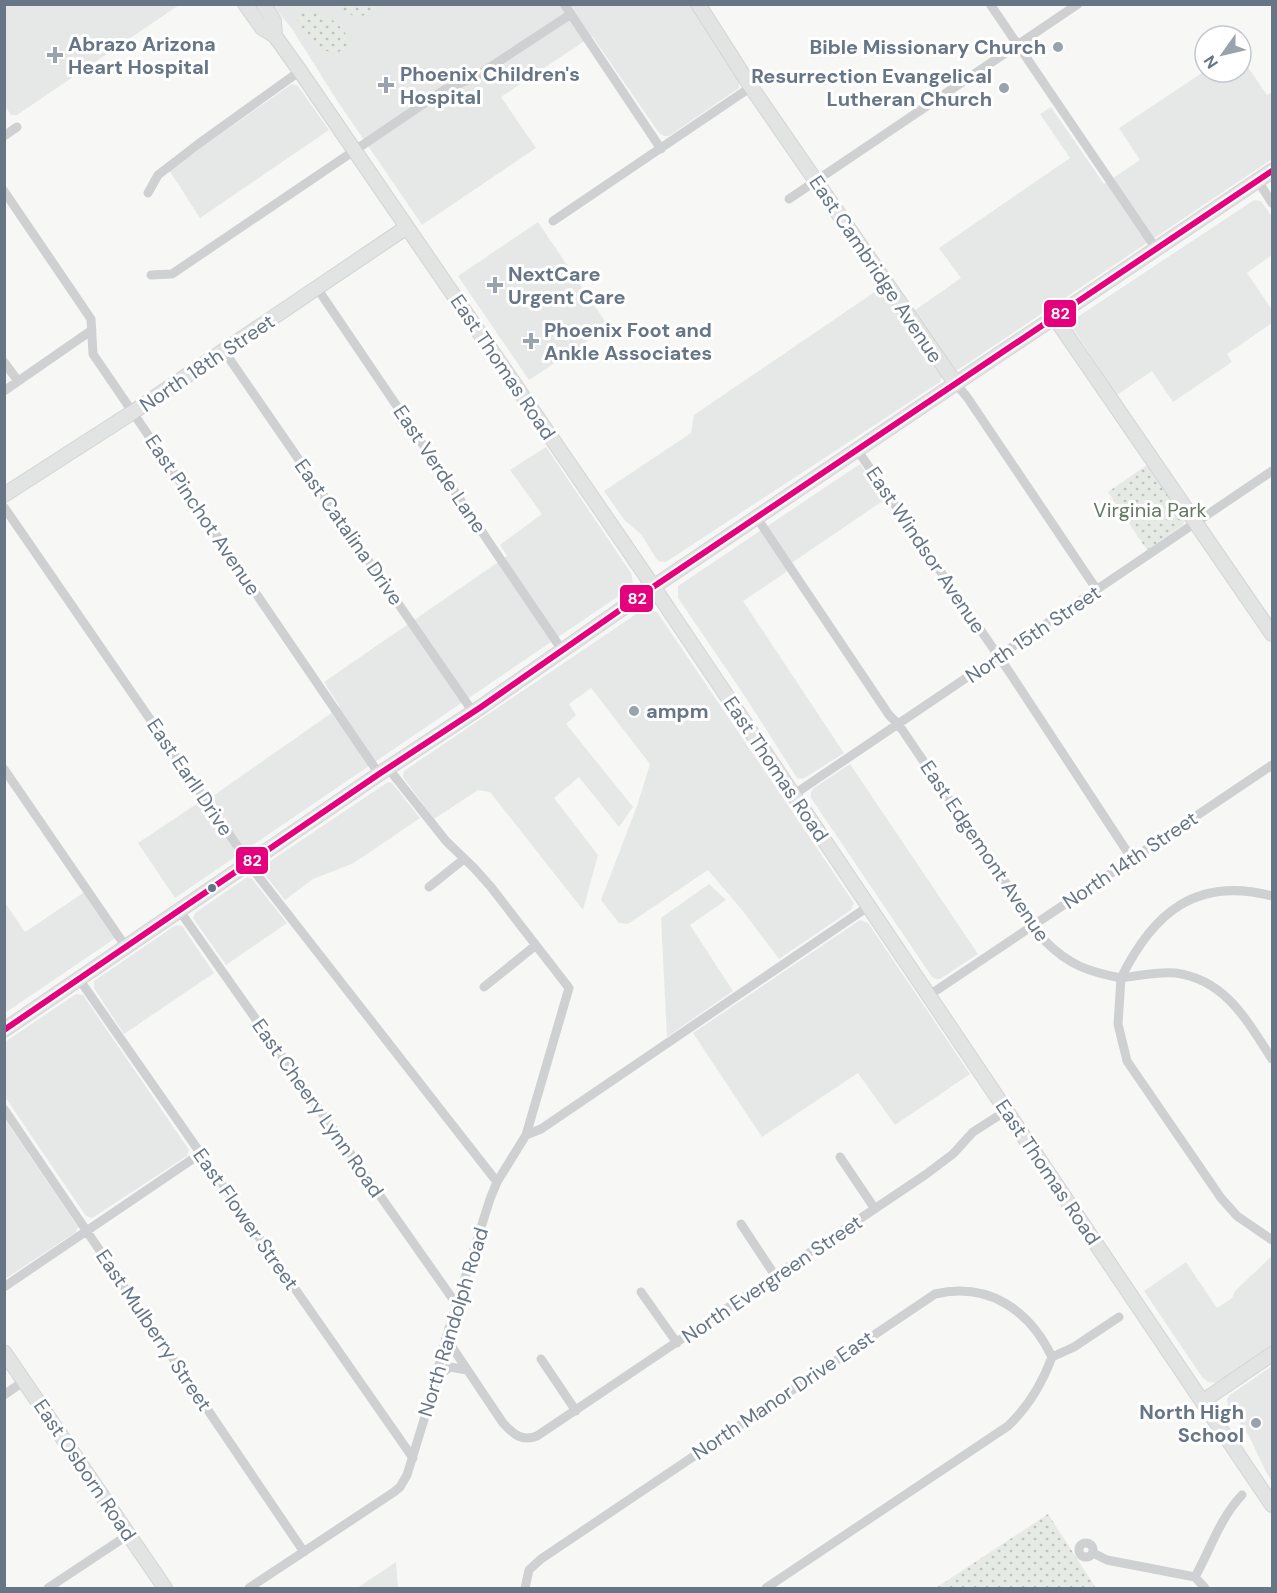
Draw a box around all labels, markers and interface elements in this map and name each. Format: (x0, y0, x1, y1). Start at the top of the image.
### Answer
north arrow (1193, 24, 1253, 84)
place label: Abrazo Arizona Heart Hospital (68, 31, 216, 80)
place label: Bible Missionary Church (809, 34, 1046, 60)
marker: Bible Missionary Church (1051, 40, 1065, 54)
marker: Abrazo Arizona Heart Hospital (46, 46, 64, 64)
text: N (1199, 51, 1223, 73)
place label: Phoenix Children's Hospital (400, 61, 580, 110)
place label: Resurrection Evangelical Lutheran Church (751, 63, 992, 112)
marker: Phoenix Children's Hospital (377, 76, 395, 94)
marker: Resurrection Evangelical Lutheran Church (997, 81, 1011, 95)
street label: East Cambridge Avenue (804, 170, 948, 368)
place label: NextCare Urgent Care (508, 261, 625, 310)
marker: NextCare Urgent Care (486, 276, 504, 294)
street label: East Thomas Road (445, 289, 561, 445)
line badge: 82 (1043, 299, 1077, 328)
text: 82 (1050, 303, 1070, 324)
street label: North 18th Street (134, 308, 280, 418)
place label: Phoenix Foot and Ankle Associates (544, 317, 712, 366)
marker: Phoenix Foot and Ankle Associates (522, 332, 540, 350)
street label: East Verde Lane (388, 400, 492, 538)
street label: East Pinchot Avenue (140, 430, 266, 600)
street label: East Catalina Drive (289, 454, 409, 610)
street label: East Windsor Avenue (861, 462, 991, 638)
park label: Virginia Park (1093, 497, 1207, 523)
street label: North 15th Street (960, 579, 1106, 689)
line badge: 82 (619, 584, 654, 613)
text: 82 (627, 588, 647, 609)
street label: East Thomas Road (718, 691, 834, 847)
place label: ampm (646, 698, 708, 724)
marker: ampm (627, 704, 641, 718)
street label: East Earll Drive (141, 713, 239, 841)
street label: East Edgemont Avenue (915, 755, 1055, 947)
street label: North 14th Street (1057, 805, 1203, 915)
line badge: 82 (235, 846, 269, 875)
text: 82 (242, 850, 262, 871)
unlabelled marker (206, 882, 218, 894)
street label: East Cheery Lynn Road (246, 1013, 390, 1203)
street label: East Thomas Road (990, 1094, 1106, 1250)
street label: East Flower Street (187, 1143, 305, 1295)
street label: North Evergreen Street (677, 1209, 867, 1349)
street label: North Randolph Road (412, 1224, 494, 1420)
street label: East Mulberry Street (90, 1244, 218, 1416)
street label: North Manor Drive East (687, 1324, 879, 1466)
street label: East Osborn Road (28, 1394, 142, 1546)
place label: North High School (1139, 1399, 1244, 1448)
marker: North High School (1249, 1416, 1263, 1430)

